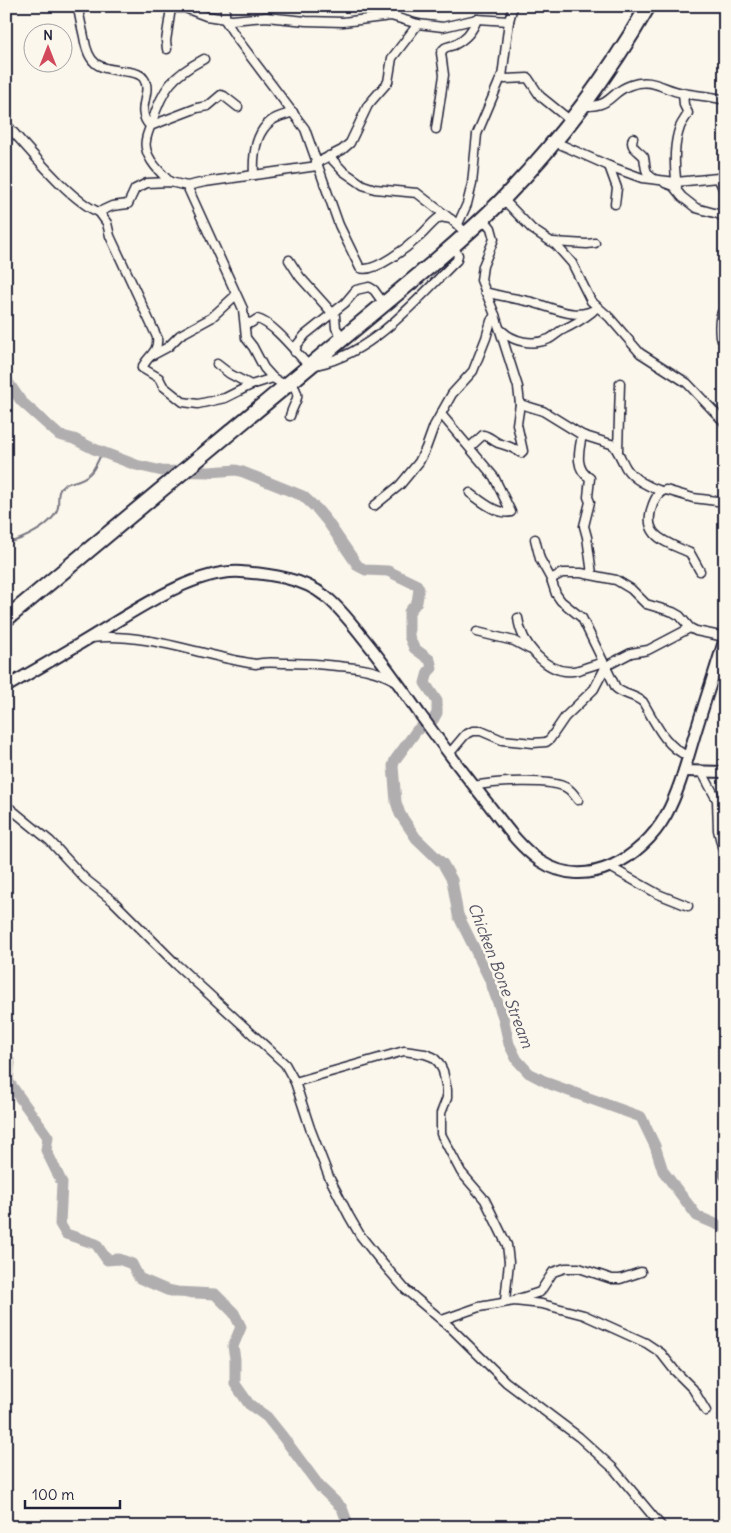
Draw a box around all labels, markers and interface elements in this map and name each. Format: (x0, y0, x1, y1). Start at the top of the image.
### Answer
north arrow (22, 22, 72, 72)
text: N (43, 26, 53, 44)
water label: Chicken Bone Stream (464, 899, 538, 1051)
scale bar (25, 1478, 120, 1510)
text: 100 m (32, 1485, 74, 1504)

